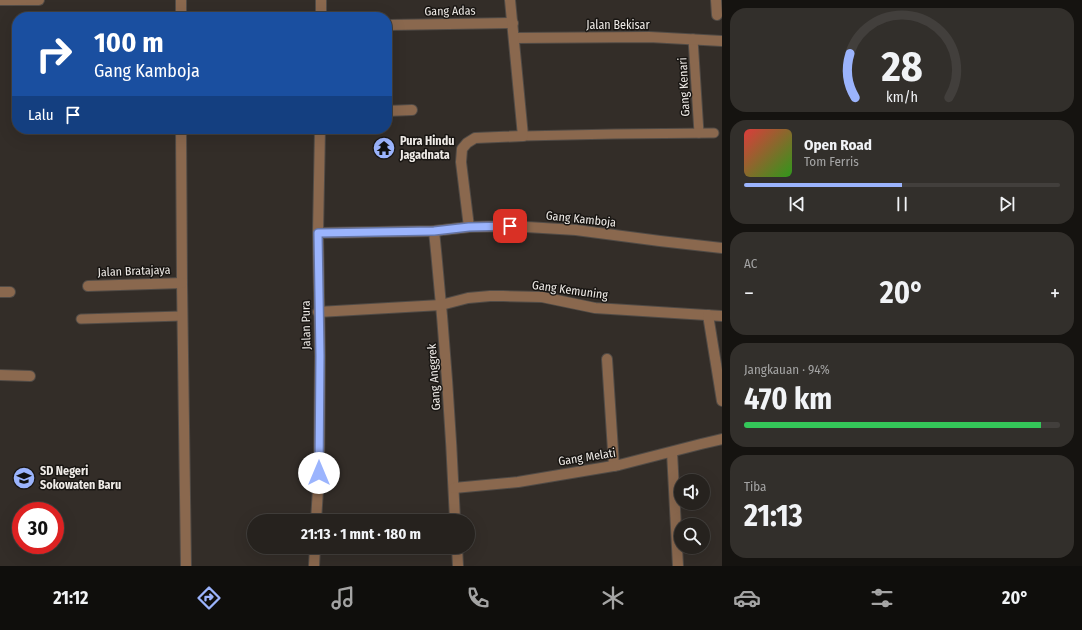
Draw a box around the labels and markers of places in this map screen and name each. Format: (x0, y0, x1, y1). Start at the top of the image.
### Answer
place label: Pura Hindu Jagadnata (399, 134, 454, 162)
temple icon: Pura Hindu Jagadnata (371, 135, 397, 161)
pin (493, 209, 527, 243)
place label: SD Negeri Sokowaten Baru (40, 464, 121, 492)
school or university icon: SD Negeri Sokowaten Baru (11, 465, 37, 491)

